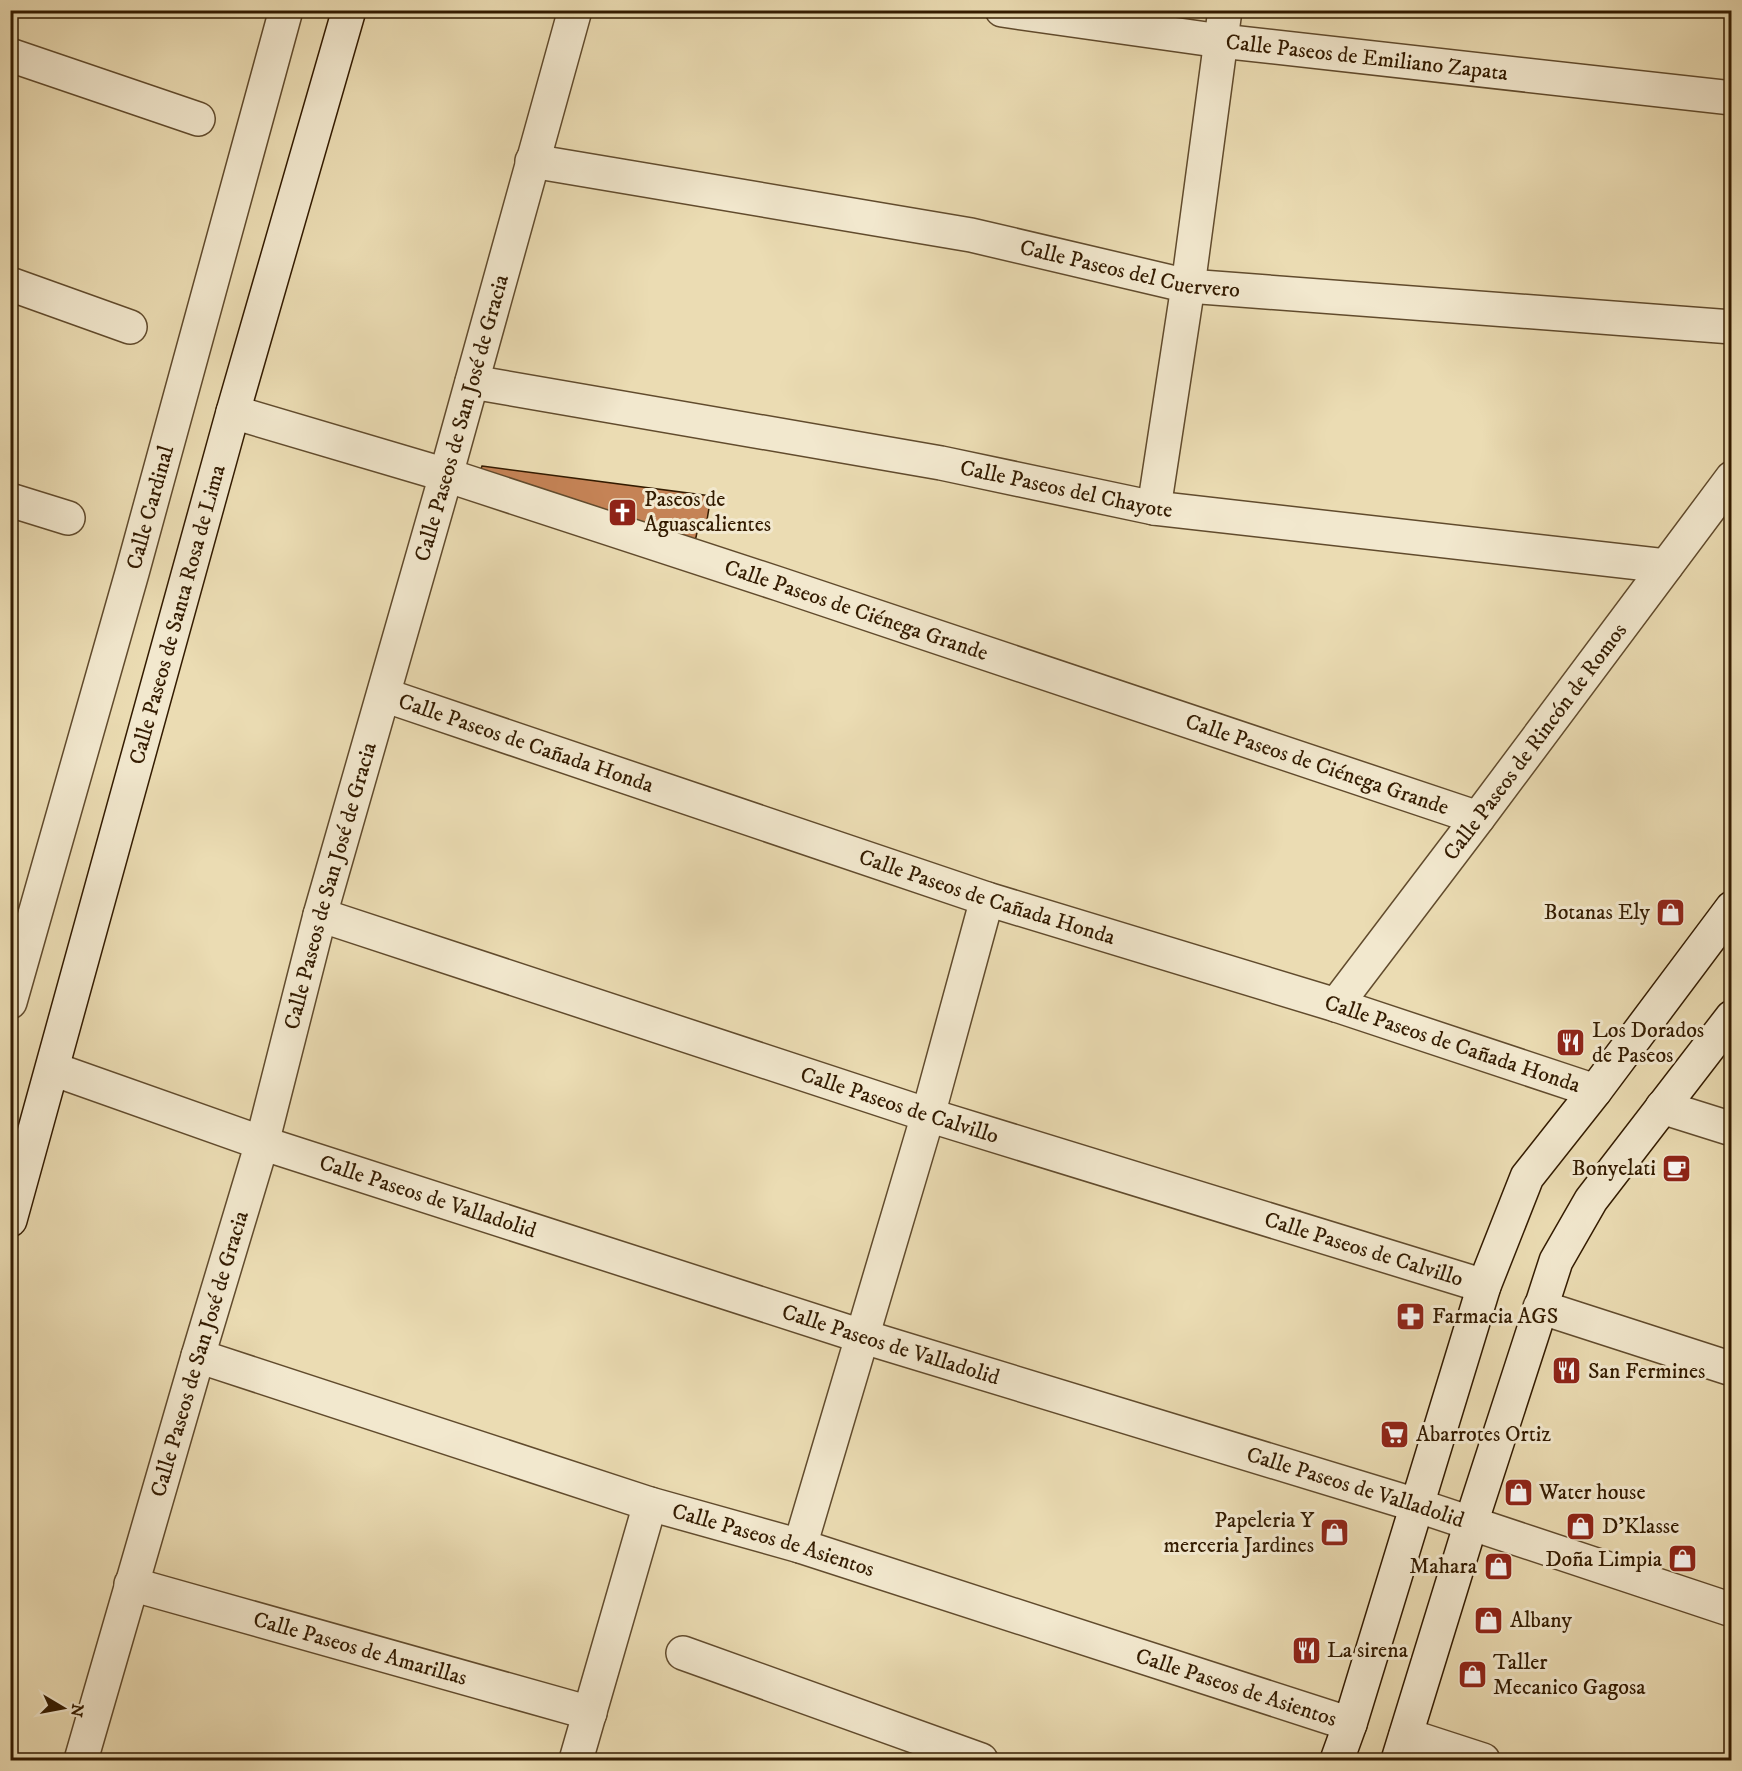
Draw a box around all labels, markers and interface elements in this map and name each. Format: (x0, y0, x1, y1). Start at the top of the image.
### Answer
street label: Calle Paseos de Emiliano Zapata (1224, 28, 1510, 86)
street label: Calle Paseos del Cuervero (1017, 233, 1241, 303)
street label: Calle Paseos de San José de Gracia (408, 271, 515, 565)
street label: Calle Cardinal (120, 442, 180, 572)
street label: Calle Paseos del Chayote (958, 454, 1174, 524)
street label: Calle Paseos de Santa Rosa de Lima (123, 461, 231, 767)
place label: Paseos de Aguascalientes (644, 486, 771, 538)
church icon: Paseos de Aguascalientes (607, 496, 639, 528)
street label: Calle Paseos de Ciénega Grande (721, 554, 992, 667)
street label: Calle Paseos de Rincón de Romos (1437, 618, 1633, 866)
street label: Calle Paseos de Cañada Honda (395, 687, 658, 799)
street label: Calle Paseos de Ciénega Grande (1182, 707, 1452, 821)
street label: Calle Paseos de San José de Gracia (278, 738, 382, 1032)
street label: Calle Paseos de Cañada Honda (855, 843, 1119, 951)
shop icon: Botanas Ely (1655, 896, 1687, 928)
place label: Botanas Ely (1544, 899, 1651, 926)
street label: Calle Paseos de Cañada Honda (1321, 989, 1584, 1099)
place label: Los Dorados de Paseos (1592, 1017, 1704, 1069)
restaurant icon: Los Dorados de Paseos (1555, 1027, 1587, 1059)
street label: Calle Paseos de Calvillo (797, 1060, 1002, 1149)
street label: Calle Paseos de Valladolid (316, 1149, 540, 1244)
cafe icon: Bonyelati (1661, 1152, 1693, 1184)
place label: Bonyelati (1572, 1155, 1656, 1182)
street label: Calle Paseos de Calvillo (1261, 1206, 1467, 1292)
street label: Calle Paseos de San José de Gracia (144, 1207, 255, 1500)
street label: Calle Paseos de Valladolid (779, 1298, 1003, 1391)
pharmacy icon: Farmacia AGS (1395, 1300, 1427, 1332)
place label: Farmacia AGS (1432, 1303, 1558, 1330)
restaurant icon: San Fermines (1551, 1355, 1583, 1387)
place label: San Fermines (1588, 1358, 1705, 1385)
supermarket icon: Abarrotes Ortiz (1379, 1418, 1411, 1450)
place label: Abarrotes Ortiz (1416, 1421, 1551, 1448)
street label: Calle Paseos de Valladolid (1243, 1441, 1468, 1534)
shop icon: Water house (1502, 1476, 1534, 1508)
place label: Water house (1538, 1479, 1646, 1506)
street label: Calle Paseos de Asientos (669, 1497, 878, 1583)
place label: Papeleria Y merceria Jardines (1164, 1507, 1315, 1559)
shop icon: D'Klasse (1565, 1510, 1597, 1542)
place label: D'Klasse (1602, 1513, 1679, 1540)
shop icon: Papeleria Y merceria Jardines (1319, 1517, 1351, 1549)
shop icon: Doña Limpia (1667, 1543, 1699, 1575)
place label: Doña Limpia (1545, 1546, 1663, 1573)
shop icon: Mahara (1482, 1550, 1514, 1582)
place label: Mahara (1409, 1553, 1478, 1580)
shop icon: Albany (1473, 1604, 1505, 1636)
street label: Calle Paseos de Amarillas (250, 1606, 470, 1691)
place label: Albany (1510, 1607, 1573, 1634)
restaurant icon: La sirena (1290, 1634, 1322, 1666)
place label: La sirena (1327, 1637, 1409, 1664)
street label: Calle Paseos de Asientos (1132, 1642, 1340, 1732)
place label: Taller Mecanico Gagosa (1493, 1649, 1646, 1701)
shop icon: Taller Mecanico Gagosa (1456, 1659, 1488, 1691)
north arrow (33, 1678, 93, 1738)
text: N (66, 1702, 88, 1719)

